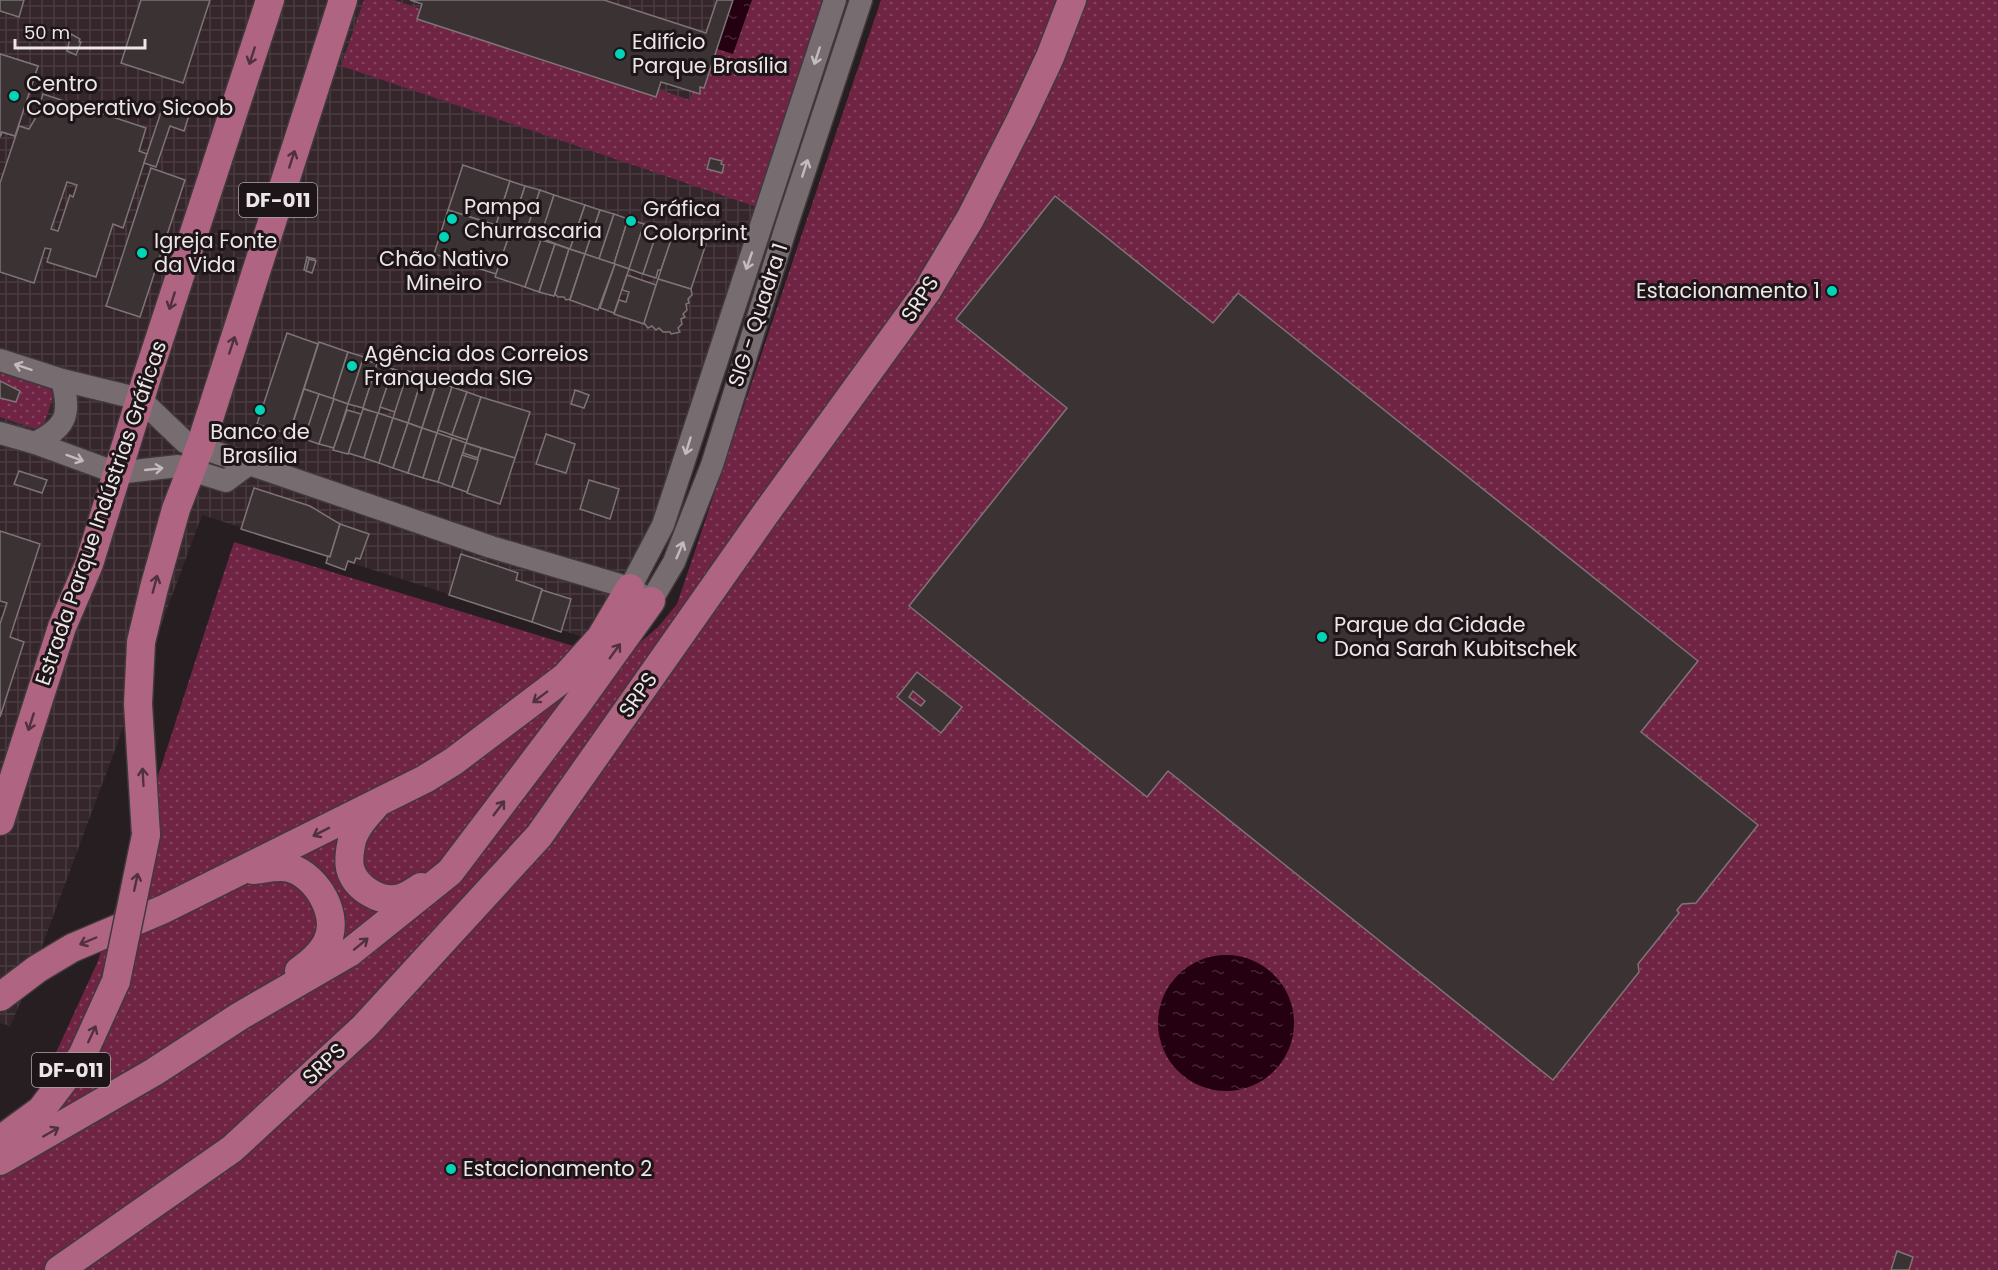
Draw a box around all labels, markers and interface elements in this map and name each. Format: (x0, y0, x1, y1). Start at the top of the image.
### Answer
scale bar (15, 12, 146, 50)
text: 50 m (24, 20, 70, 45)
place label: Edifício Parque Brasília (632, 27, 788, 80)
one-way arrow (246, 46, 257, 65)
one-way arrow (811, 46, 822, 65)
marker: Edifício Parque Brasília (613, 47, 627, 61)
place label: Centro Cooperativo Sicoob (26, 69, 233, 122)
marker: Centro Cooperativo Sicoob (7, 89, 21, 103)
one-way arrow (287, 150, 298, 169)
one-way arrow (801, 159, 812, 178)
road number: DF-011 (239, 183, 317, 217)
place label: Pampa Churrascaria (464, 192, 602, 245)
place label: Gráfica Colorprint (643, 194, 747, 247)
marker: Pampa Churrascaria (445, 212, 459, 226)
marker: Gráfica Colorprint (624, 214, 638, 228)
place label: Igreja Fonte da Vida (154, 226, 277, 279)
marker: Chão Nativo Mineiro (437, 230, 451, 244)
street label: SIG - Quadra 1 (721, 239, 794, 390)
place label: Chão Nativo Mineiro (379, 244, 509, 297)
marker: Igreja Fonte da Vida (135, 246, 149, 260)
one-way arrow (743, 251, 754, 270)
street label: SRPS (894, 270, 945, 327)
place label: Estacionamento 1 (1636, 276, 1820, 305)
marker: Estacionamento 1 (1825, 284, 1839, 298)
one-way arrow (165, 291, 176, 310)
one-way arrow (227, 336, 238, 355)
street label: Estrada Parque Indústrias Gráficas (28, 337, 173, 689)
place label: Agência dos Correios Franqueada SIG (364, 339, 589, 392)
marker: Agência dos Correios Franqueada SIG (345, 359, 359, 373)
one-way arrow (14, 361, 33, 372)
marker: Banco de Brasília (253, 403, 267, 417)
place label: Banco de Brasília (210, 417, 310, 470)
one-way arrow (682, 436, 693, 455)
one-way arrow (66, 453, 84, 464)
one-way arrow (143, 463, 163, 474)
one-way arrow (674, 541, 686, 559)
one-way arrow (150, 574, 161, 593)
place label: Parque da Cidade Dona Sarah Kubitschek (1334, 610, 1577, 663)
marker: Parque da Cidade Dona Sarah Kubitschek (1315, 630, 1329, 644)
one-way arrow (609, 644, 621, 660)
street label: SRPS (611, 666, 664, 723)
one-way arrow (532, 690, 548, 703)
one-way arrow (25, 712, 36, 731)
one-way arrow (137, 767, 148, 787)
one-way arrow (492, 800, 505, 816)
one-way arrow (312, 826, 330, 838)
one-way arrow (131, 873, 143, 892)
one-way arrow (79, 936, 97, 947)
one-way arrow (353, 937, 369, 950)
one-way arrow (86, 1026, 98, 1044)
street label: SRPS (296, 1036, 352, 1091)
road number: DF-011 (32, 1053, 110, 1087)
one-way arrow (42, 1125, 59, 1137)
place label: Estacionamento 2 (463, 1154, 652, 1183)
marker: Estacionamento 2 (444, 1162, 458, 1176)

